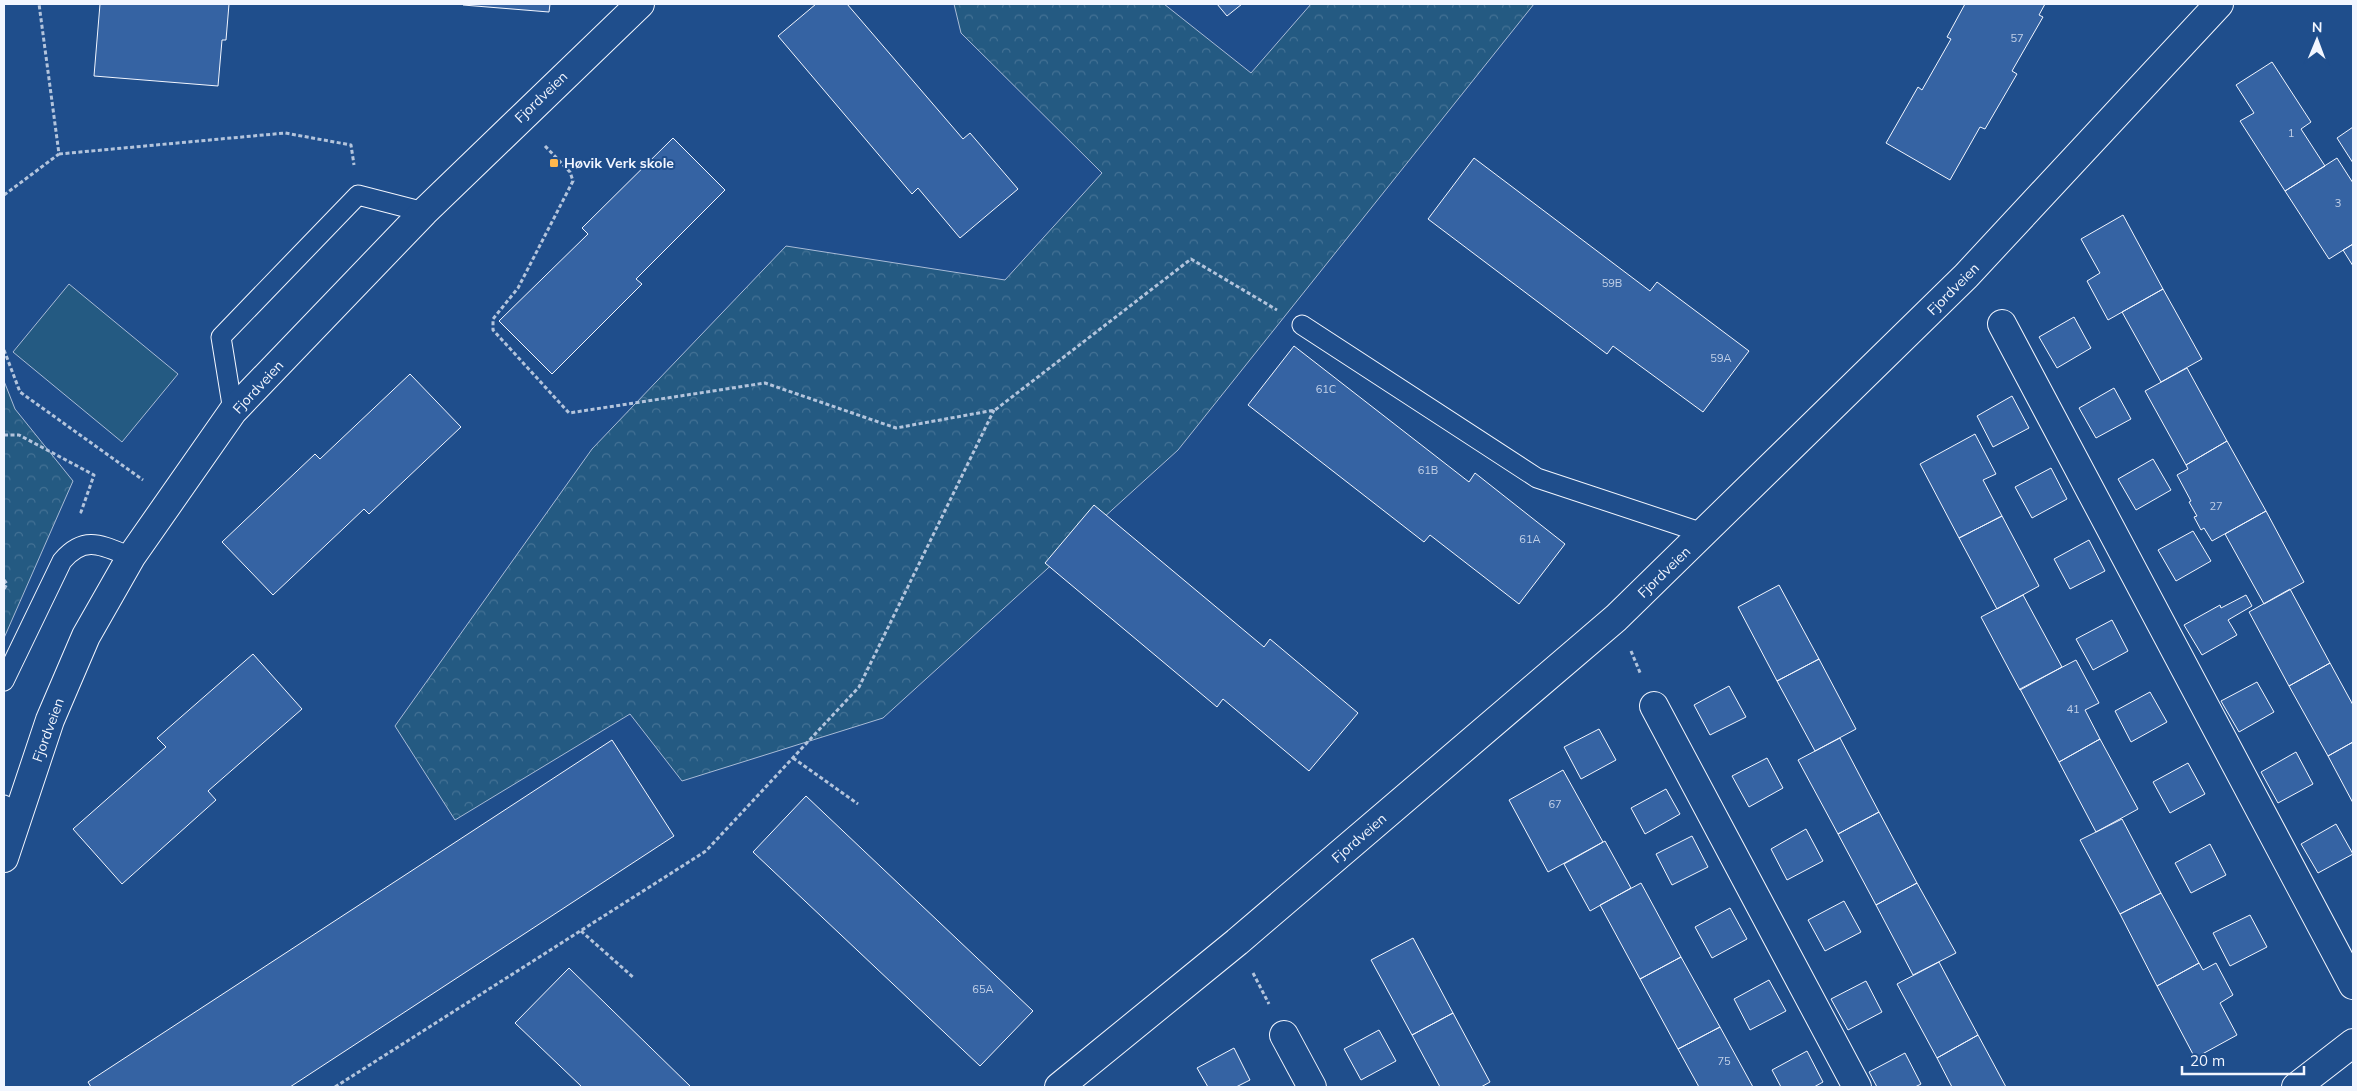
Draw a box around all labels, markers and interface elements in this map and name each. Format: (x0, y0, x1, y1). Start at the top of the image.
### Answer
north arrow (2292, 15, 2342, 65)
text: N (2312, 18, 2323, 36)
house number: 57 (2010, 31, 2024, 45)
street label: Fjordveien (511, 67, 571, 127)
house number: 1 (2288, 126, 2294, 140)
place label: Høvik Verk skole (564, 154, 674, 172)
marker: Høvik Verk skole (548, 157, 560, 169)
house number: 3 (2335, 196, 2341, 210)
street label: Fjordveien (1923, 259, 1983, 319)
house number: 59B (1602, 276, 1622, 290)
house number: 59A (1710, 351, 1732, 365)
street label: Fjordveien (229, 356, 287, 418)
house number: 61C (1316, 382, 1336, 396)
house number: 61B (1418, 463, 1438, 477)
house number: 27 (2209, 499, 2223, 513)
house number: 61A (1519, 532, 1541, 546)
street label: Fjordveien (1634, 542, 1694, 602)
street label: Fjordveien (28, 696, 68, 764)
house number: 41 (2066, 702, 2080, 716)
house number: 67 (1548, 797, 1562, 811)
street label: Fjordveien (1328, 809, 1390, 867)
house number: 65A (972, 982, 994, 996)
scale bar (2182, 1044, 2304, 1076)
text: 20 m (2190, 1051, 2225, 1070)
house number: 75 (1717, 1054, 1731, 1068)

